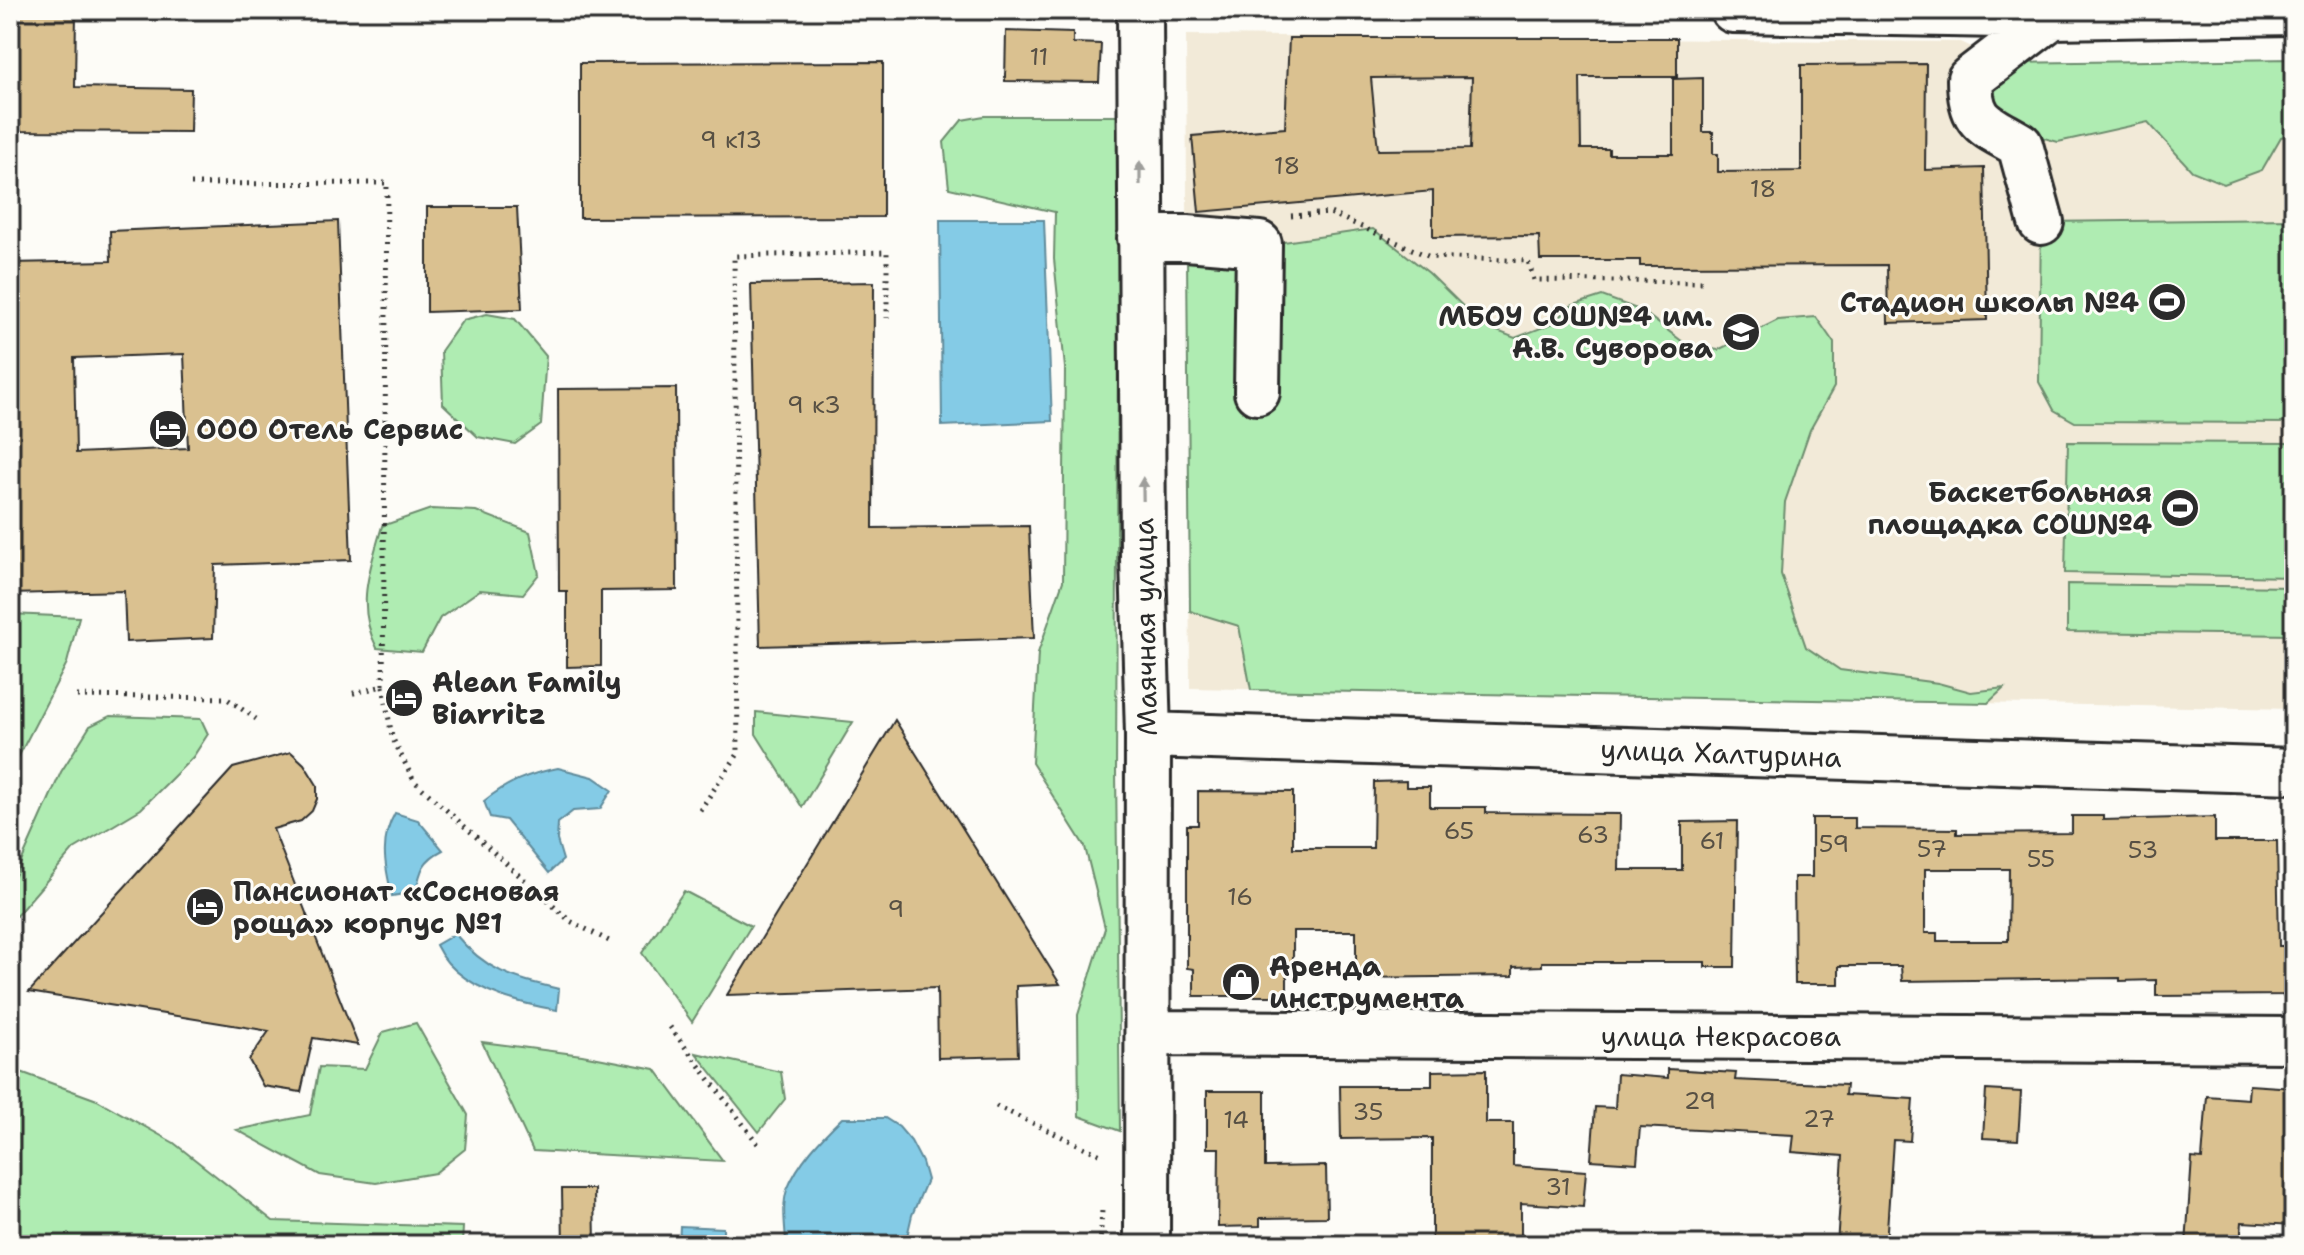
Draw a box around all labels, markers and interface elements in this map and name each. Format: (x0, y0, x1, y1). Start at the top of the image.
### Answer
house number: 11 (1029, 41, 1049, 73)
house number: 9 к13 (700, 124, 762, 156)
house number: 18 (1274, 150, 1300, 182)
one-way arrow (1134, 160, 1146, 185)
house number: 18 (1750, 173, 1776, 205)
sports icon: Стадион школы №4 (2146, 281, 2188, 323)
place label: Стадион школы №4 (1840, 283, 2139, 321)
place label: МБОУ СОШ№4 им. А.В. Суворова (1438, 297, 1713, 367)
school or university icon: МБОУ СОШ№4 им. А.В. Суворова (1720, 311, 1762, 353)
house number: 9 к3 (787, 389, 841, 421)
hotel icon: ООО Отель Сервис (147, 408, 189, 450)
place label: ООО Отель Сервис (196, 410, 464, 448)
place label: Баскетбольная площадка СОШ№4 (1867, 473, 2152, 543)
one-way arrow (1136, 476, 1149, 501)
sports icon: Баскетбольная площадка СОШ№4 (2159, 487, 2201, 529)
street label: Маячная улица (1124, 518, 1166, 736)
place label: Alean Family Biarritz (432, 663, 622, 733)
hotel icon: Alean Family Biarritz (383, 677, 425, 719)
street label: улица Халтурина (1600, 730, 1842, 776)
house number: 65 (1444, 815, 1474, 847)
house number: 63 (1577, 819, 1609, 851)
house number: 61 (1700, 825, 1724, 857)
house number: 59 (1819, 828, 1849, 860)
house number: 57 (1917, 833, 1947, 865)
house number: 53 (2128, 834, 2158, 866)
house number: 55 (2027, 843, 2055, 875)
place label: Пансионат «Сосновая роща» корпус №1 (233, 872, 560, 942)
house number: 16 (1227, 881, 1253, 913)
hotel icon: Пансионат «Сосновая роща» корпус №1 (184, 886, 226, 928)
house number: 9 (888, 893, 904, 925)
place label: Аренда инструмента (1269, 947, 1464, 1017)
shop icon: Аренда инструмента (1220, 961, 1262, 1003)
street label: улица Некрасова (1601, 1017, 1841, 1055)
house number: 29 (1684, 1085, 1716, 1117)
house number: 35 (1353, 1096, 1383, 1128)
house number: 27 (1803, 1103, 1835, 1135)
house number: 14 (1223, 1104, 1249, 1136)
house number: 31 (1545, 1171, 1571, 1203)

